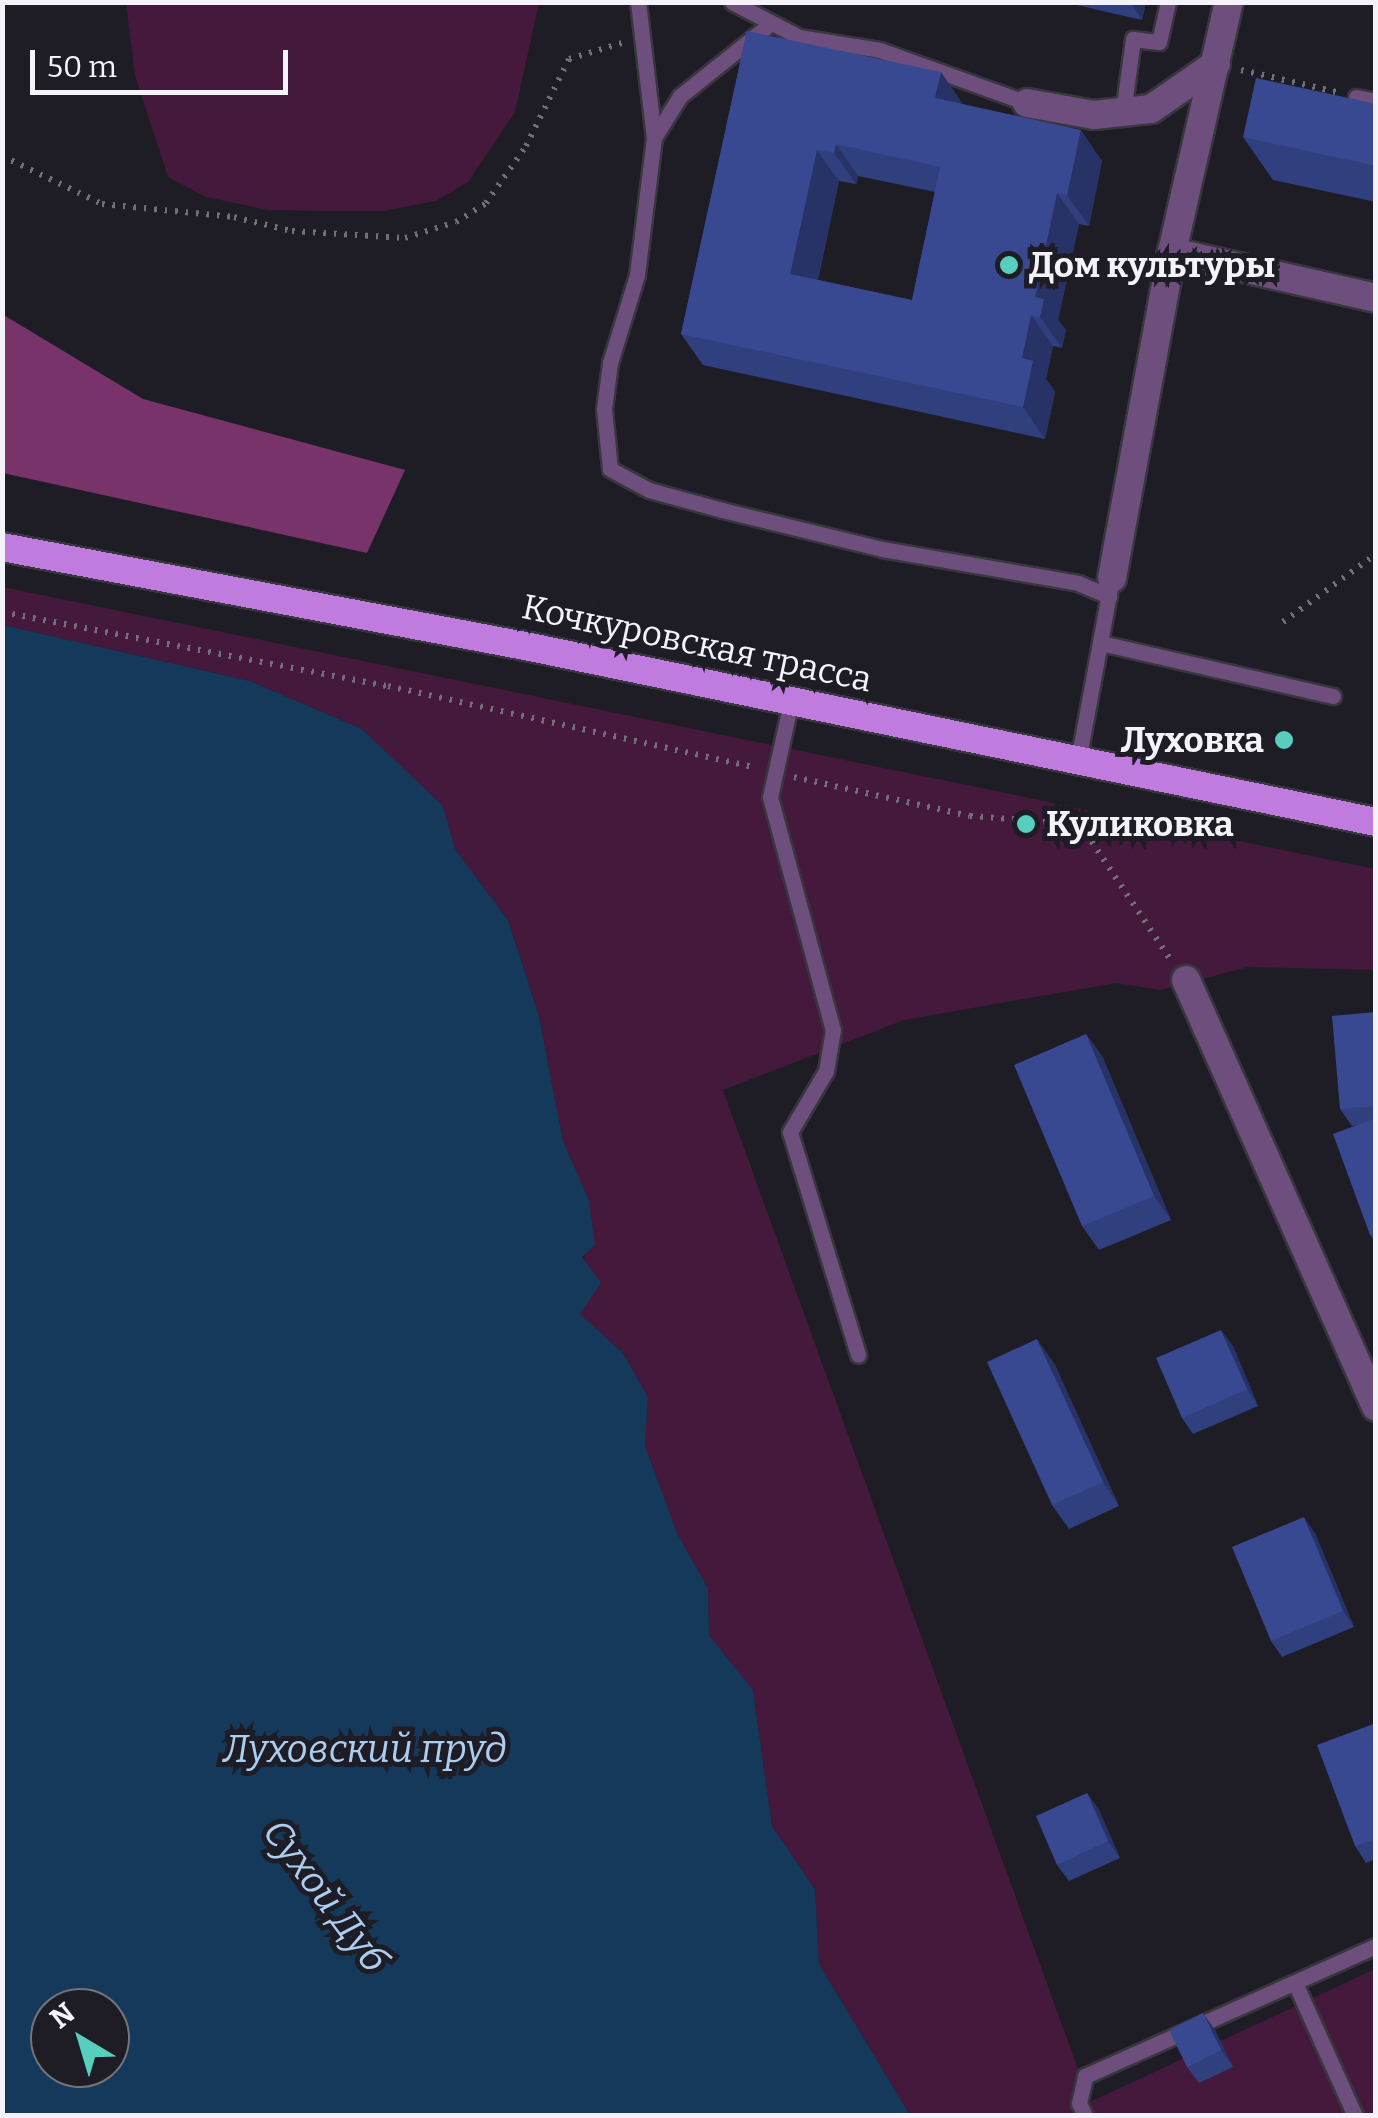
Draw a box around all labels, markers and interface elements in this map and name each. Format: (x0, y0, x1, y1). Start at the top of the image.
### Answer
scale bar (35, 30, 292, 92)
text: 50 m (47, 49, 117, 85)
place label: Дом культуры (1029, 244, 1275, 286)
marker: Дом культуры (998, 254, 1020, 276)
street label: Кочкуровская трасса (518, 585, 876, 701)
place label: Луховка (1120, 719, 1264, 761)
marker: Луховка (1273, 729, 1295, 751)
place label: Куликовка (1046, 803, 1234, 845)
marker: Куликовка (1015, 813, 1037, 835)
water label: Луховский пруд (223, 1727, 507, 1773)
water label: Сухой Дуб (253, 1811, 397, 1981)
north arrow (30, 1988, 130, 2088)
text: N (44, 1996, 81, 2035)

